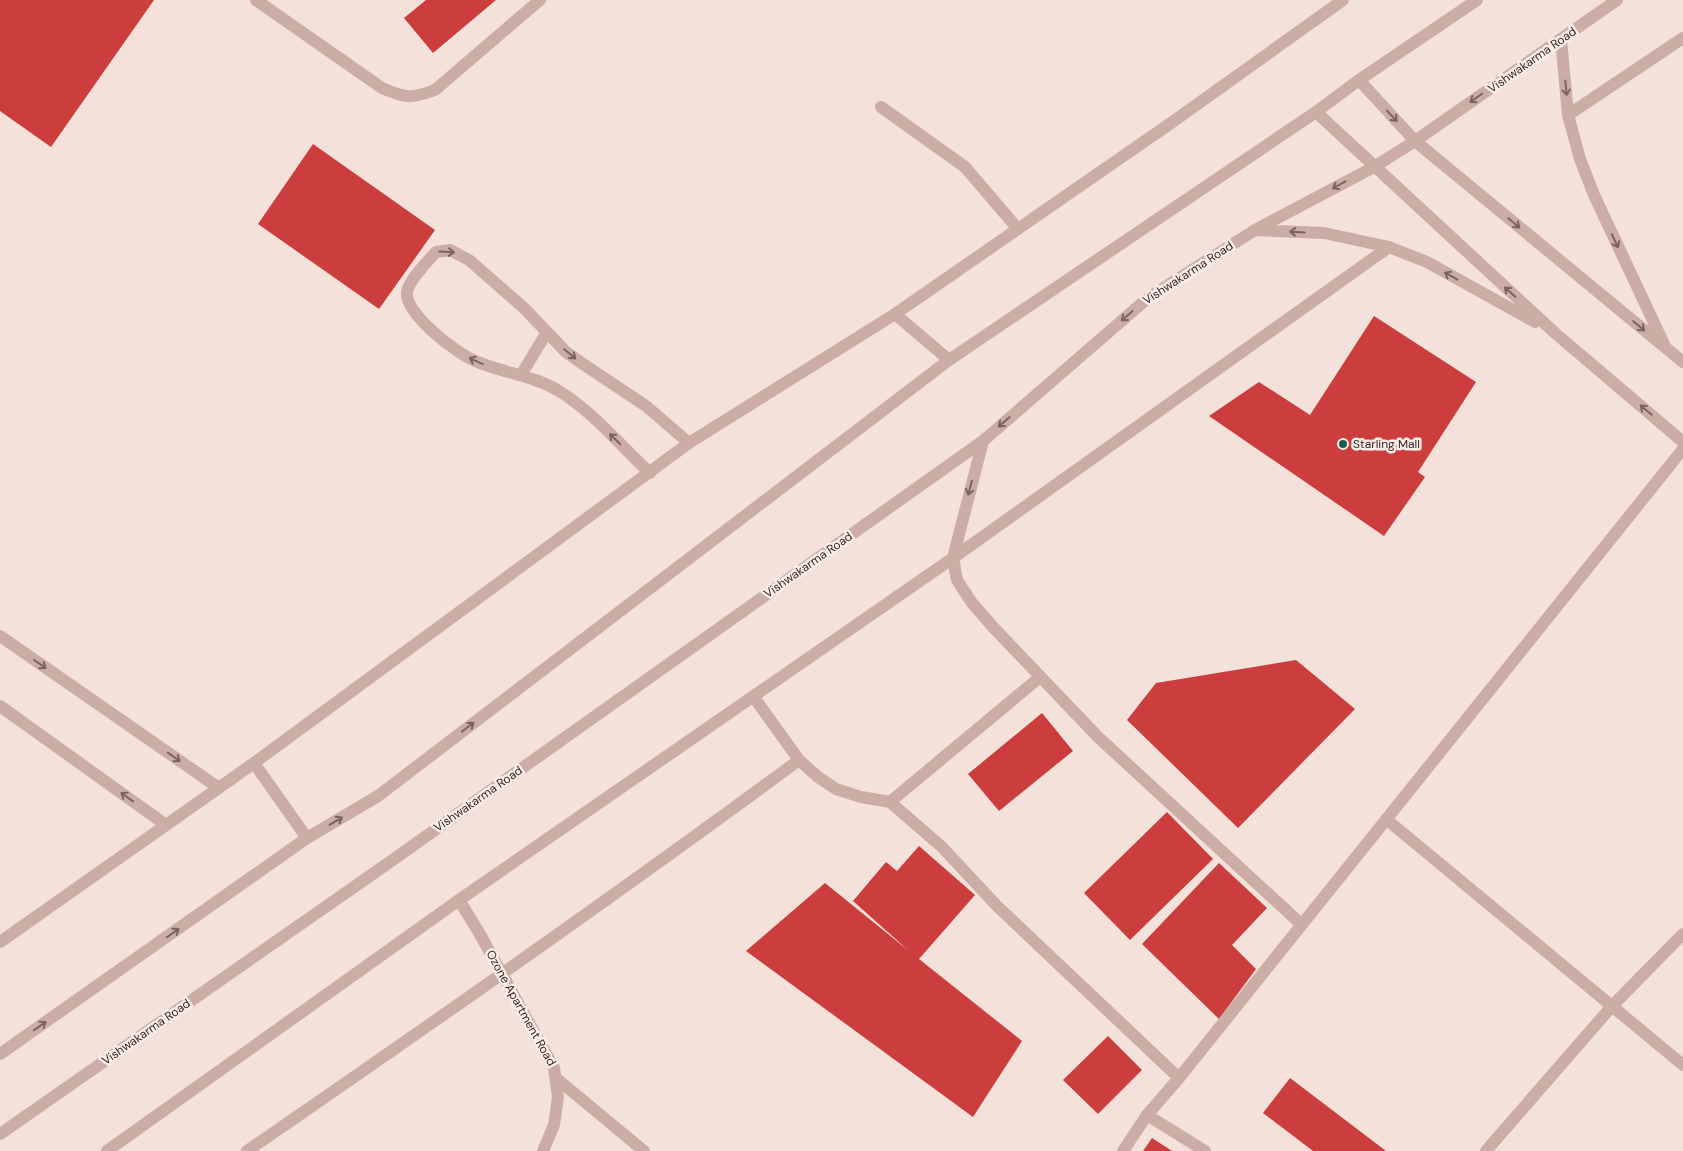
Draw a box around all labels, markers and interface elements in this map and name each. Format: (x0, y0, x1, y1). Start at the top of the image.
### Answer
street label: Vishwakarma Road (1485, 23, 1579, 97)
one-way arrow (1561, 80, 1570, 96)
one-way arrow (1469, 93, 1483, 103)
one-way arrow (1386, 109, 1398, 122)
one-way arrow (1332, 181, 1347, 190)
one-way arrow (1507, 217, 1520, 228)
one-way arrow (1289, 228, 1305, 237)
one-way arrow (1611, 233, 1621, 248)
street label: Vishwakarma Road (1140, 238, 1236, 308)
one-way arrow (438, 247, 454, 256)
one-way arrow (1445, 270, 1459, 280)
one-way arrow (1504, 286, 1517, 298)
one-way arrow (1120, 310, 1133, 322)
one-way arrow (1633, 321, 1646, 332)
one-way arrow (563, 348, 576, 360)
one-way arrow (469, 356, 484, 365)
one-way arrow (1640, 405, 1653, 416)
one-way arrow (998, 417, 1011, 428)
one-way arrow (608, 433, 621, 445)
place label: Starling Mall (1353, 436, 1420, 452)
marker: Starling Mall (1337, 438, 1349, 450)
one-way arrow (965, 479, 975, 495)
street label: Vishwakarma Road (761, 528, 855, 602)
one-way arrow (33, 659, 47, 669)
one-way arrow (461, 722, 475, 732)
one-way arrow (167, 752, 181, 762)
street label: Vishwakarma Road (431, 762, 525, 836)
one-way arrow (120, 792, 134, 802)
one-way arrow (328, 816, 342, 826)
one-way arrow (166, 928, 180, 938)
street label: Ozone Apartment Road (482, 947, 560, 1069)
street label: Vishwakarma Road (99, 995, 193, 1069)
one-way arrow (33, 1021, 47, 1031)

